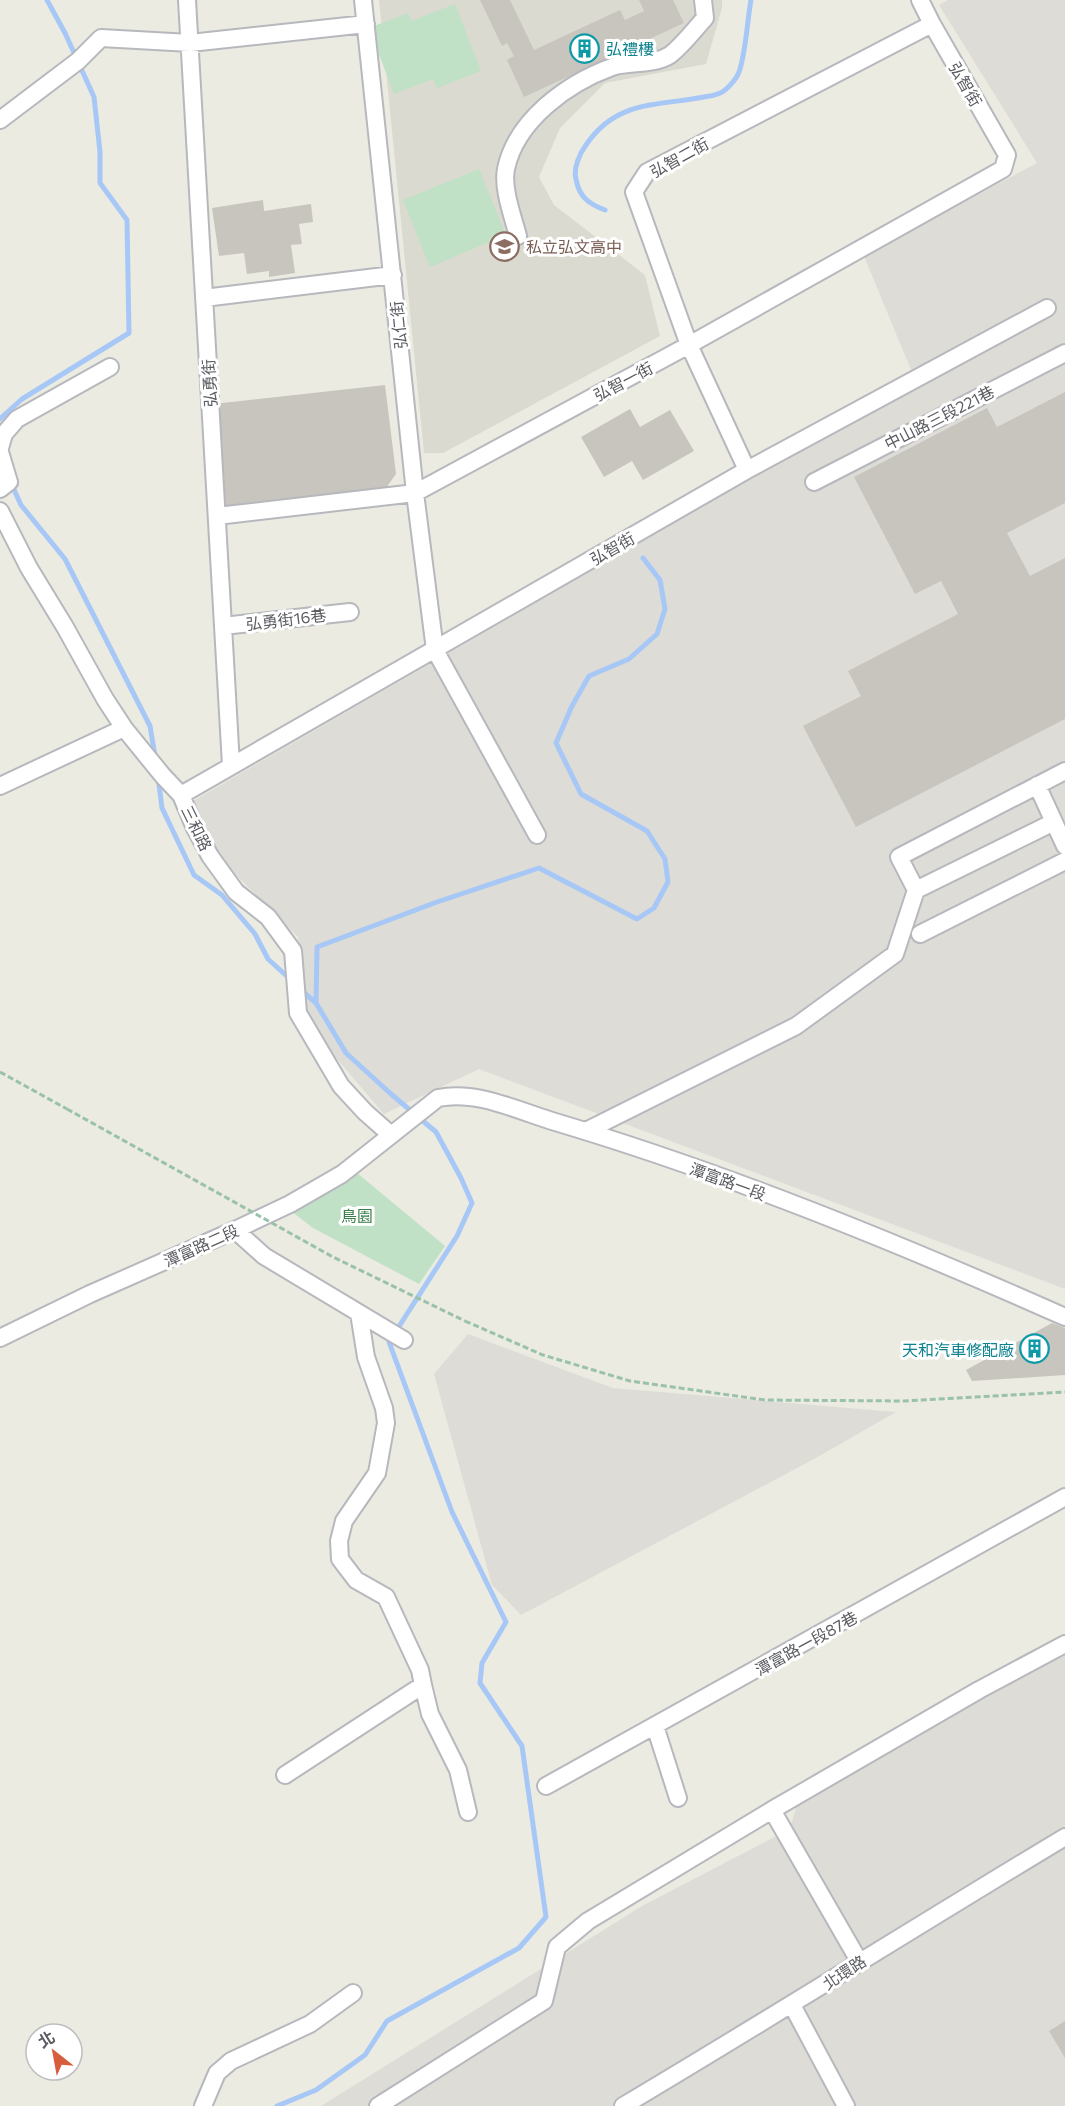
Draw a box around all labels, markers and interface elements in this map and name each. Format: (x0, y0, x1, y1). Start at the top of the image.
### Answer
building icon: 弘禮樓 (569, 32, 601, 64)
place label: 弘禮樓 (606, 39, 654, 58)
street label: 弘智街 (946, 58, 986, 110)
street label: 弘智二街 (646, 133, 712, 181)
school or university icon: 私立弘文高中 (489, 230, 521, 262)
place label: 私立弘文高中 (526, 237, 622, 256)
street label: 弘仁街 (386, 300, 410, 350)
street label: 弘智一街 (590, 358, 656, 404)
street label: 弘勇街 (198, 359, 220, 407)
street label: 中山路三段221巷 (881, 381, 997, 453)
street label: 弘智街 (586, 528, 638, 568)
street label: 弘勇街16巷 (245, 605, 327, 633)
street label: 三和路 (178, 802, 216, 854)
street label: 潭富路一段 (687, 1158, 769, 1204)
park label: 鳥園 (341, 1206, 373, 1225)
street label: 潭富路二段 (161, 1220, 241, 1270)
building icon: 天和汽車修配廠 (1019, 1333, 1051, 1365)
place label: 天和汽車修配廠 (902, 1340, 1014, 1359)
street label: 潭富路一段87巷 (751, 1607, 861, 1679)
street label: 北環路 (819, 1951, 869, 1993)
north arrow (24, 2022, 84, 2082)
text: 北 (34, 2026, 58, 2051)

